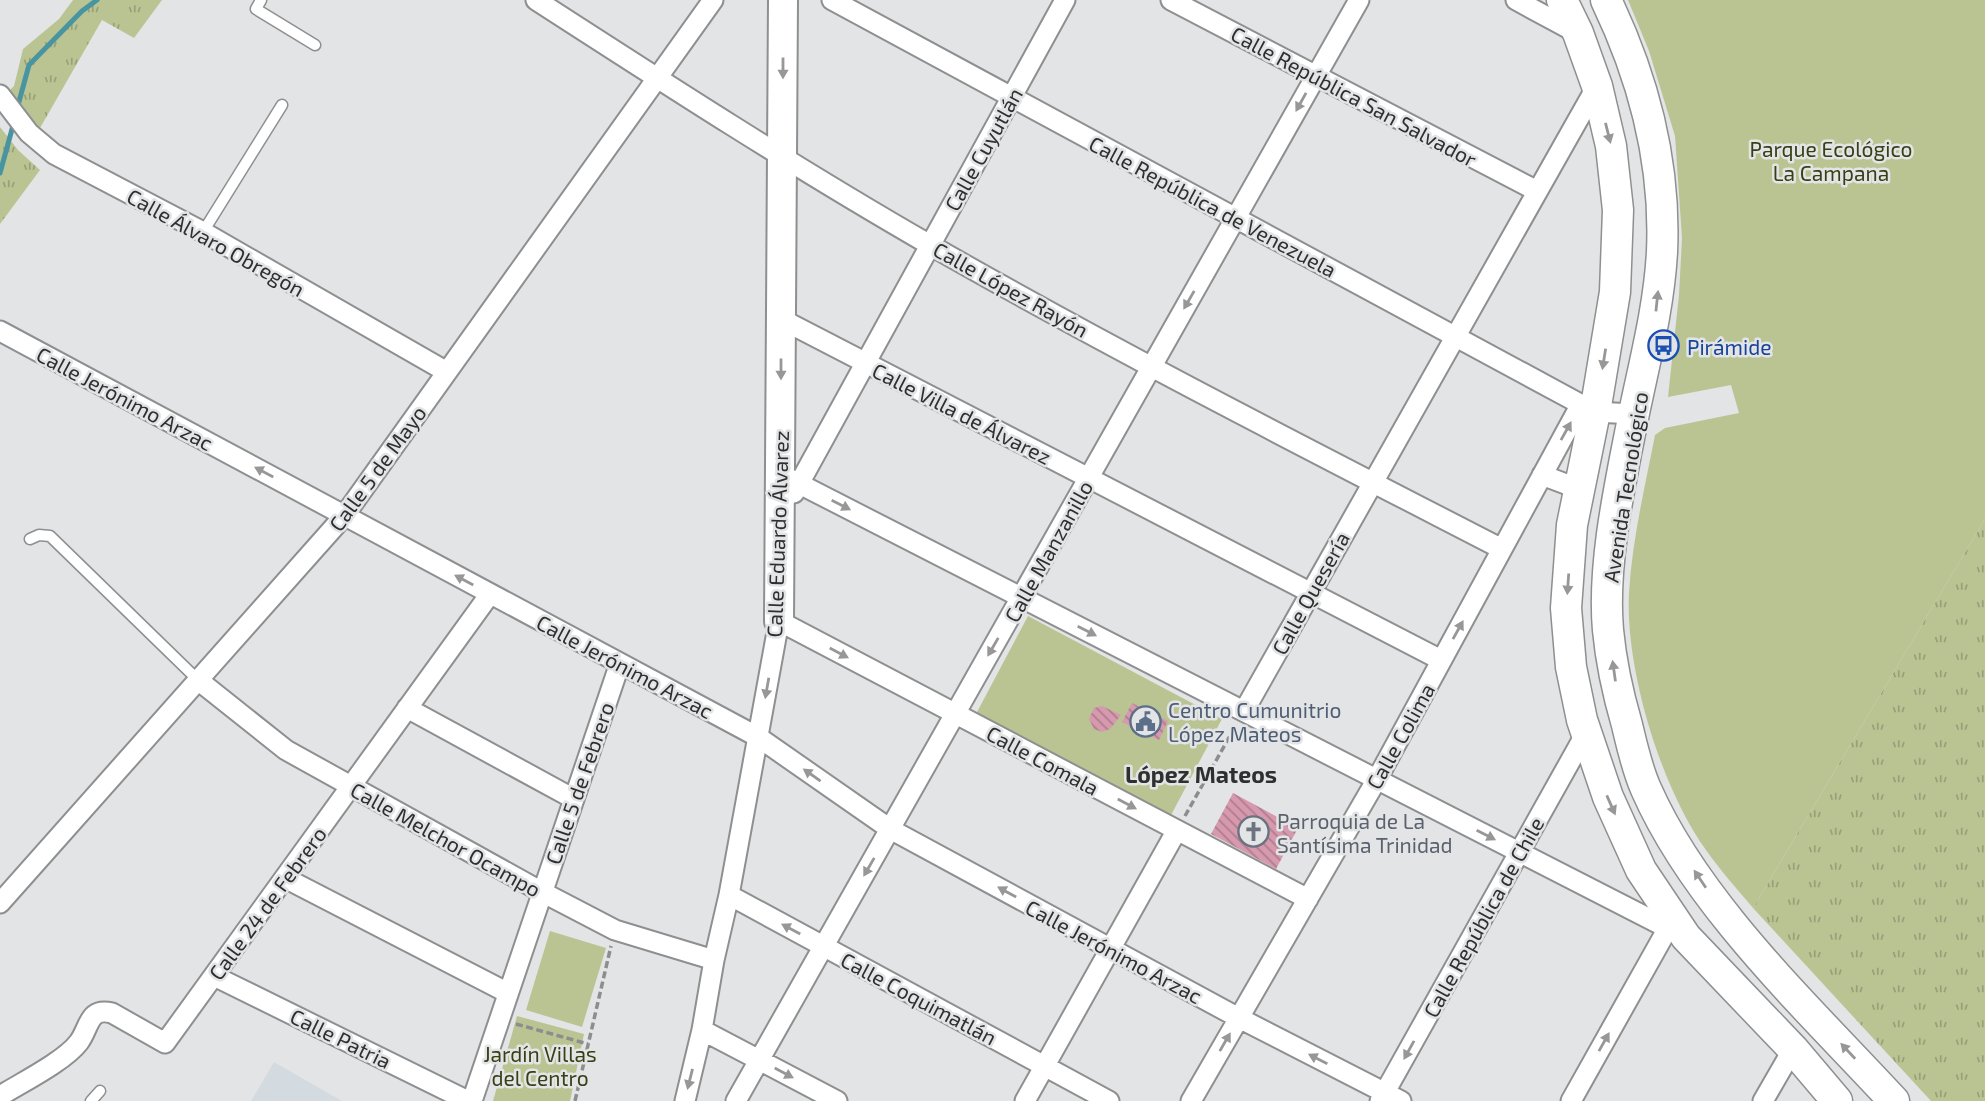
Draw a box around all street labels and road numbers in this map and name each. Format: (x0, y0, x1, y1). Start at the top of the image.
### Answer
street label: Calle República San Salvador (1227, 21, 1481, 172)
street label: Calle Cuyutlán (939, 83, 1027, 215)
street label: Calle República de Venezuela (1085, 130, 1341, 282)
street label: Calle Álvaro Obregón (123, 183, 309, 301)
street label: Calle López Rayón (929, 236, 1093, 342)
street label: Calle Jerónimo Arzac (33, 341, 217, 455)
street label: Calle Villa de Álvarez (868, 357, 1056, 469)
street label: Avenida Tecnológico (1598, 390, 1652, 584)
street label: Calle 5 de Mayo (323, 400, 431, 536)
street label: Calle Eduardo Álvarez (761, 430, 793, 638)
street label: Calle Manzanillo (999, 476, 1097, 626)
street label: Calle Quesería (1266, 527, 1355, 659)
street label: Calle Jerónimo Arzac (533, 609, 717, 723)
street label: Calle Colima (1361, 679, 1439, 793)
street label: Calle 5 de Febrero (540, 699, 618, 867)
street label: Calle Comala (983, 720, 1103, 800)
street label: Calle Melchor Ocampo (347, 776, 545, 902)
street label: Calle República de Chile (1418, 813, 1548, 1021)
street label: Calle 24 de Febrero (203, 822, 331, 984)
street label: Calle Jerónimo Arzac (1022, 894, 1206, 1008)
street label: Calle Coquimatlán (837, 946, 1001, 1050)
street label: Calle Patria (287, 1003, 395, 1073)

